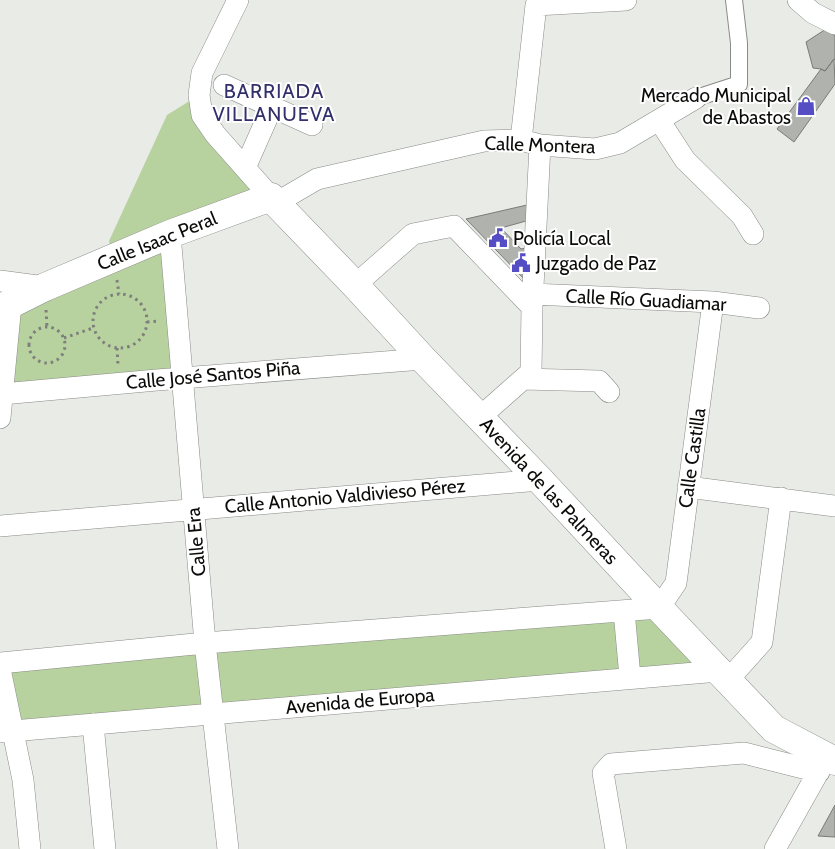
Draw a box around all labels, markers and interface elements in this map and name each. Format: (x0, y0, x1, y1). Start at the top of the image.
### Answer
district label: BARRIADA VILLANUEVA (213, 79, 335, 126)
place label: Mercado Municipal de Abastos (641, 84, 792, 129)
shop icon: Mercado Municipal de Abastos (795, 95, 817, 117)
street label: Calle Montera (484, 132, 596, 158)
street label: Calle Isaac Peral (94, 206, 221, 275)
public building icon: Policía Local (487, 227, 509, 249)
place label: Policía Local (513, 227, 611, 250)
public building icon: Juzgado de Paz (510, 252, 532, 274)
place label: Juzgado de Paz (535, 252, 657, 275)
street label: Calle Río Guadiamar (565, 284, 727, 316)
street label: Calle José Santos Piña (125, 356, 301, 394)
street label: Calle Castilla (674, 406, 710, 510)
street label: Avenida de las Palmeras (475, 413, 623, 569)
street label: Calle Antonio Valdivieso Pérez (224, 474, 466, 518)
street label: Calle Era (182, 507, 210, 577)
street label: Avenida de Europa (285, 683, 435, 719)

